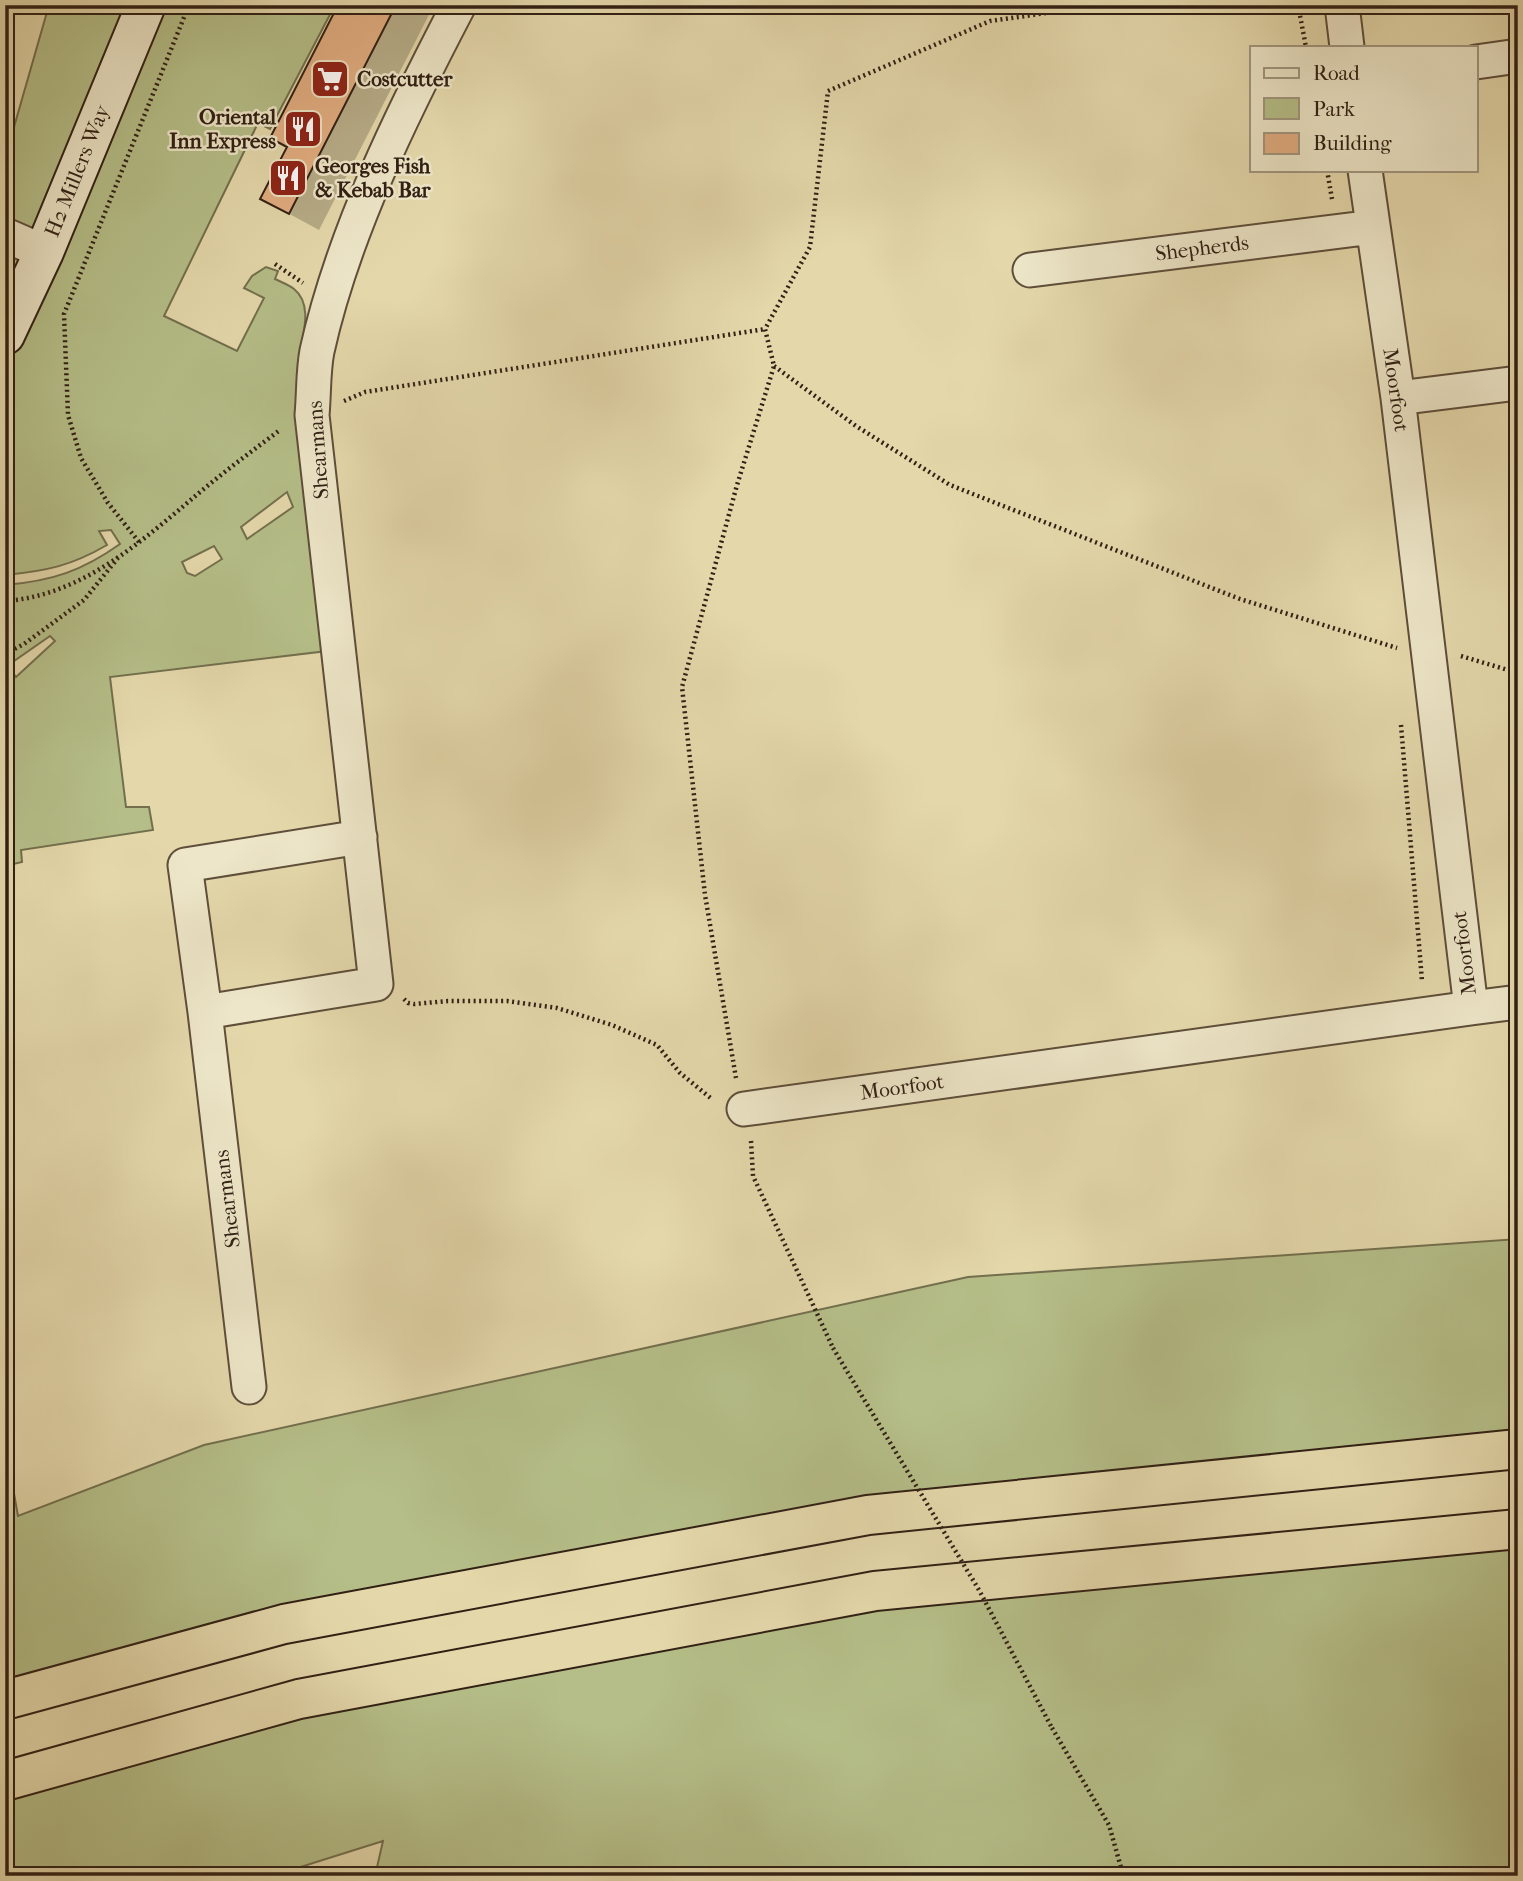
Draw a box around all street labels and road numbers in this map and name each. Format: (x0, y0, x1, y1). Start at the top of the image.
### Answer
street label: H2 Millers Way (40, 101, 115, 240)
street label: Shepherds (1154, 230, 1250, 266)
street label: Moorfoot (1378, 347, 1414, 434)
street label: Shearmans (303, 400, 333, 500)
street label: Moorfoot (1447, 909, 1481, 996)
street label: Moorfoot (859, 1069, 946, 1105)
street label: Shearmans (209, 1148, 245, 1249)

